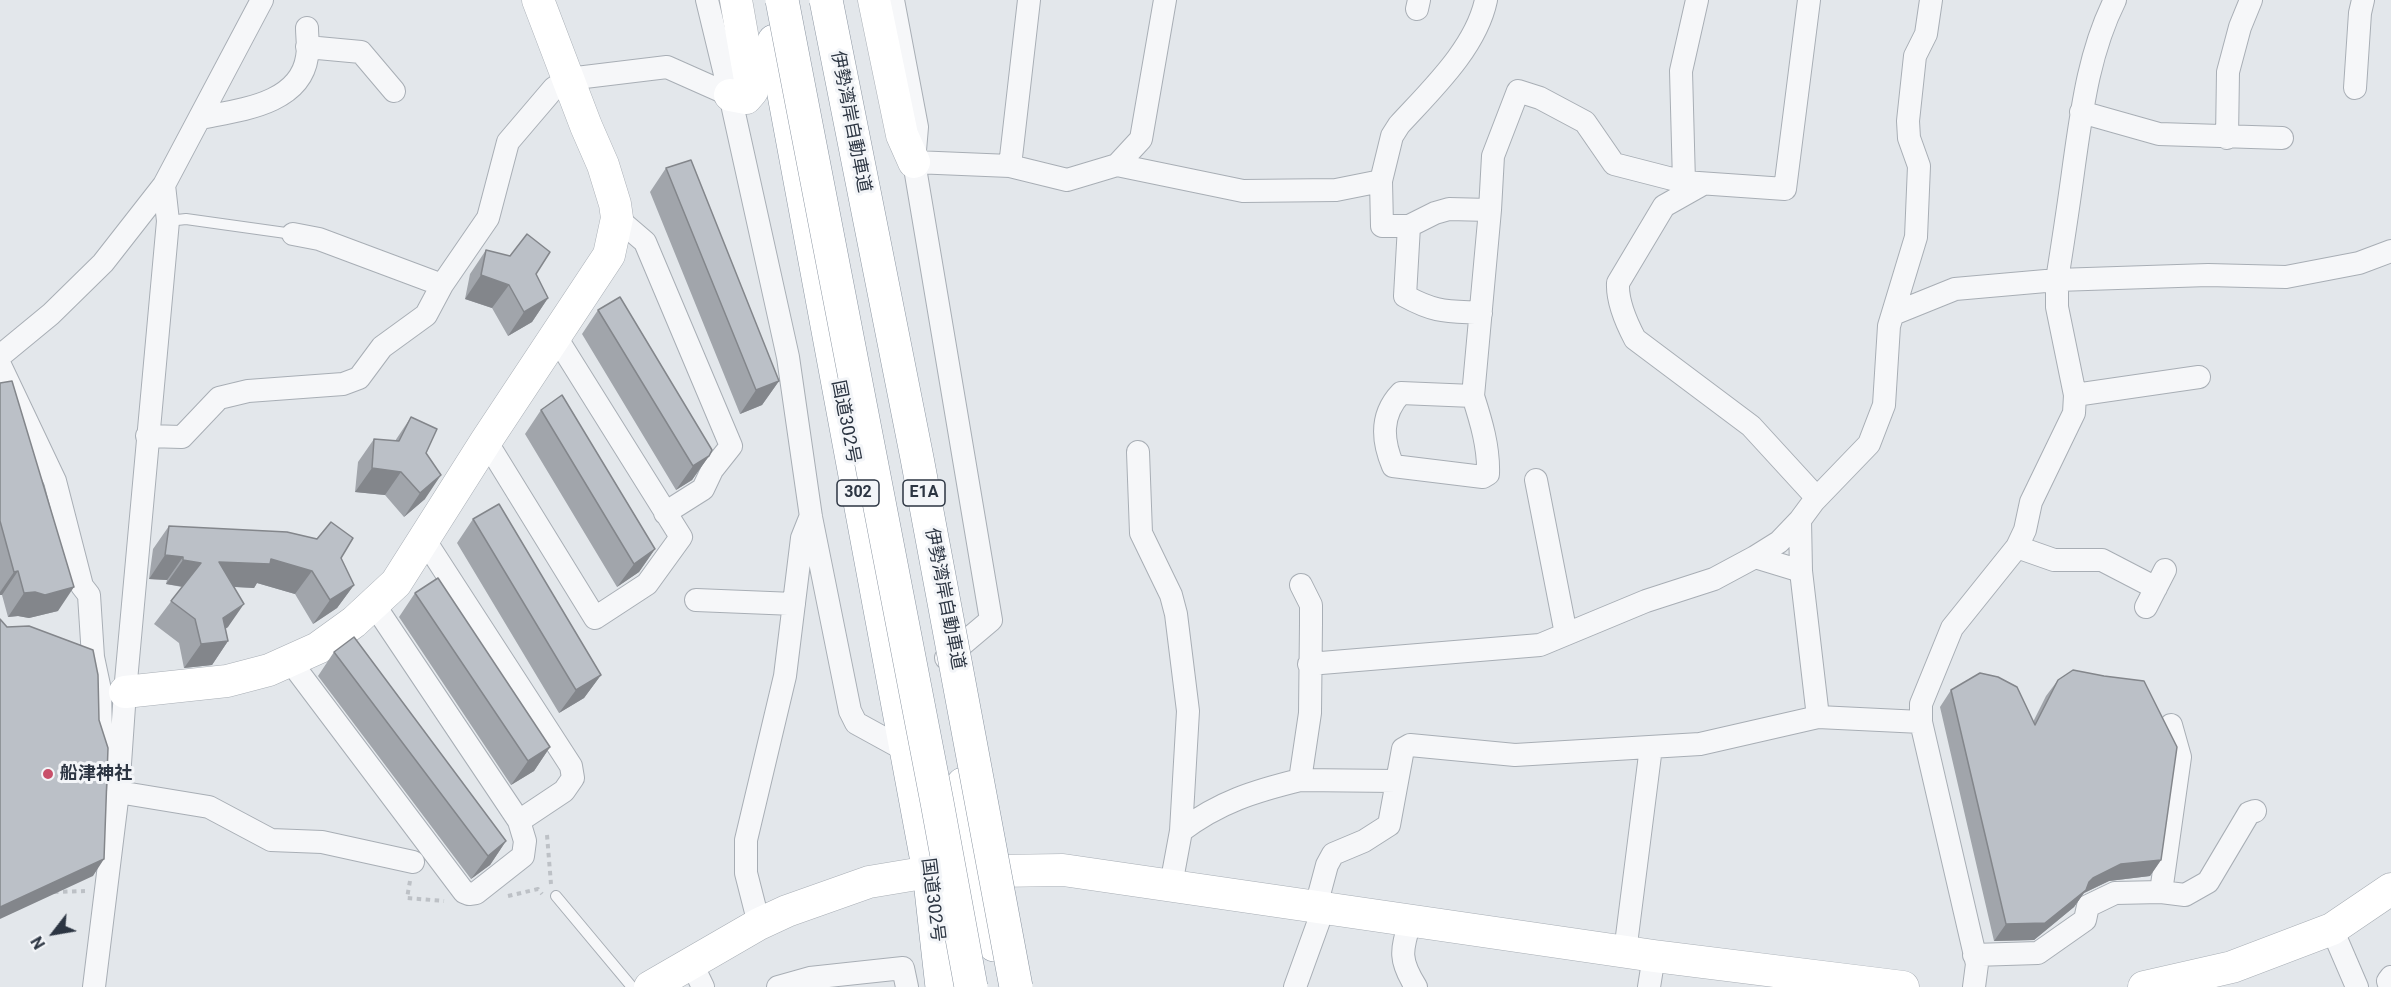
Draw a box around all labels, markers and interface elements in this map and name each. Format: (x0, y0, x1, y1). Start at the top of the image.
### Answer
street label: 伊勢湾岸自動車道 (826, 49, 874, 195)
street label: 国道302号 (826, 379, 864, 465)
road number: 302 (837, 480, 879, 506)
road number: E1A (903, 480, 945, 506)
street label: 伊勢湾岸自動車道 (920, 526, 968, 672)
place label: 船津神社 (60, 763, 132, 785)
marker: 船津神社 (41, 767, 55, 781)
street label: 国道302号 (916, 857, 948, 943)
north arrow (24, 903, 84, 963)
text: N (27, 933, 49, 952)

